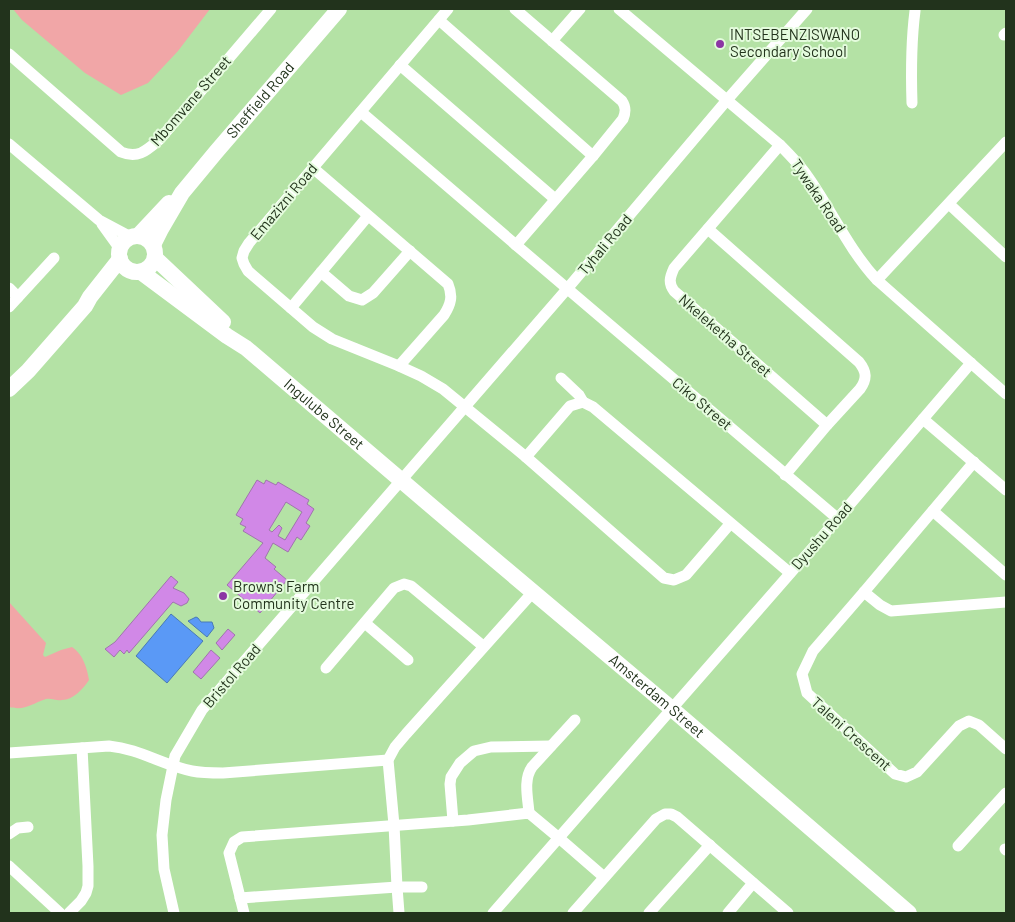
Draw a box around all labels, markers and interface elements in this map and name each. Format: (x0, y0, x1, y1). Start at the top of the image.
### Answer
place label: INTSEBENZISWANO Secondary School (730, 25, 860, 60)
marker: INTSEBENZISWANO Secondary School (714, 38, 726, 50)
street label: Mbomvane Street (146, 51, 234, 149)
street label: Sheffield Road (222, 58, 297, 141)
street label: Tywaka Road (788, 155, 850, 235)
street label: Emazizni Road (246, 159, 320, 243)
street label: Tyhali Road (574, 210, 635, 279)
street label: Nkeleketha Street (676, 290, 776, 380)
street label: Ciko Street (669, 373, 736, 433)
street label: Ingulube Street (281, 374, 368, 453)
street label: Dyushu Road (787, 498, 855, 573)
place label: Brown's Farm Community Centre (233, 577, 354, 612)
marker: Brown's Farm Community Centre (217, 590, 229, 602)
street label: Bristol Road (199, 640, 264, 711)
street label: Amsterdam Street (606, 650, 709, 741)
street label: Taleni Crescent (808, 693, 895, 774)

